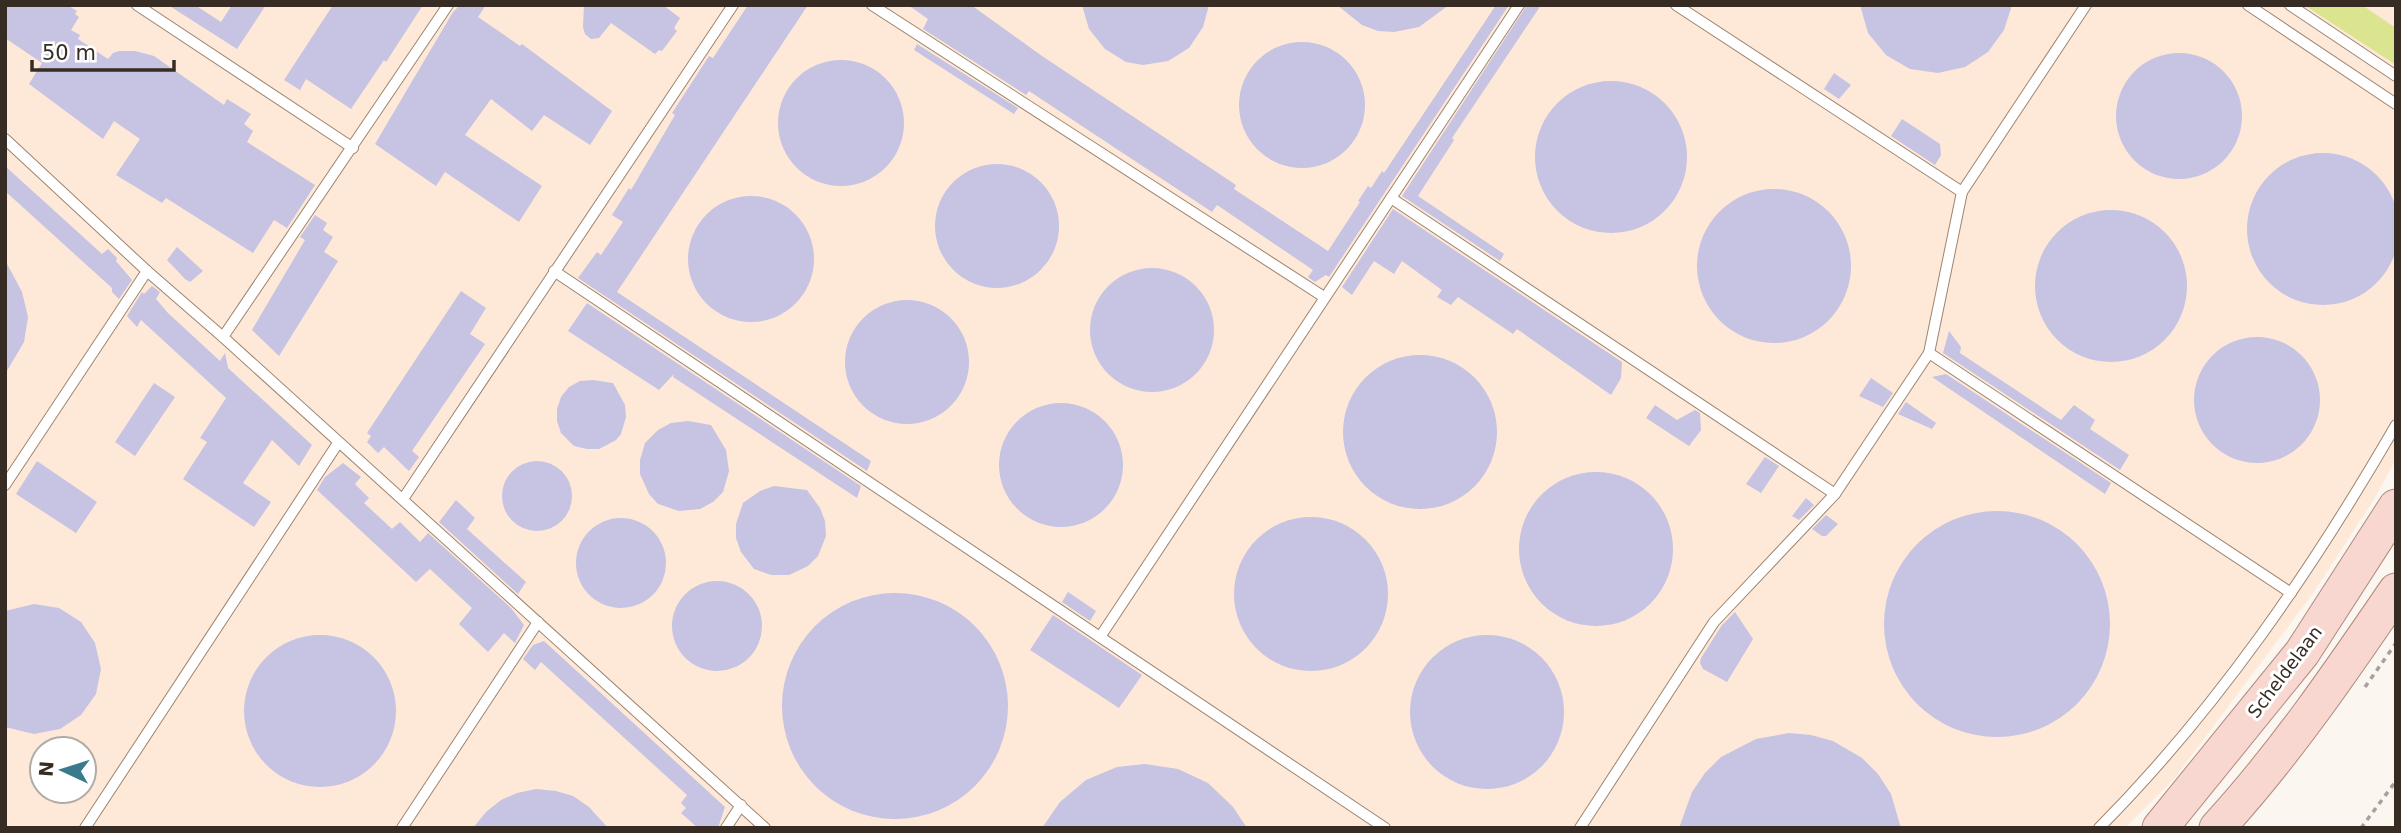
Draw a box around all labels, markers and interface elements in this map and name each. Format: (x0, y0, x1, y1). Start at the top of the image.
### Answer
scale bar (32, 28, 173, 72)
text: 50 m (42, 41, 96, 65)
street label: Scheldelaan (2243, 622, 2326, 722)
north arrow (28, 735, 98, 805)
text: N (35, 760, 58, 778)

